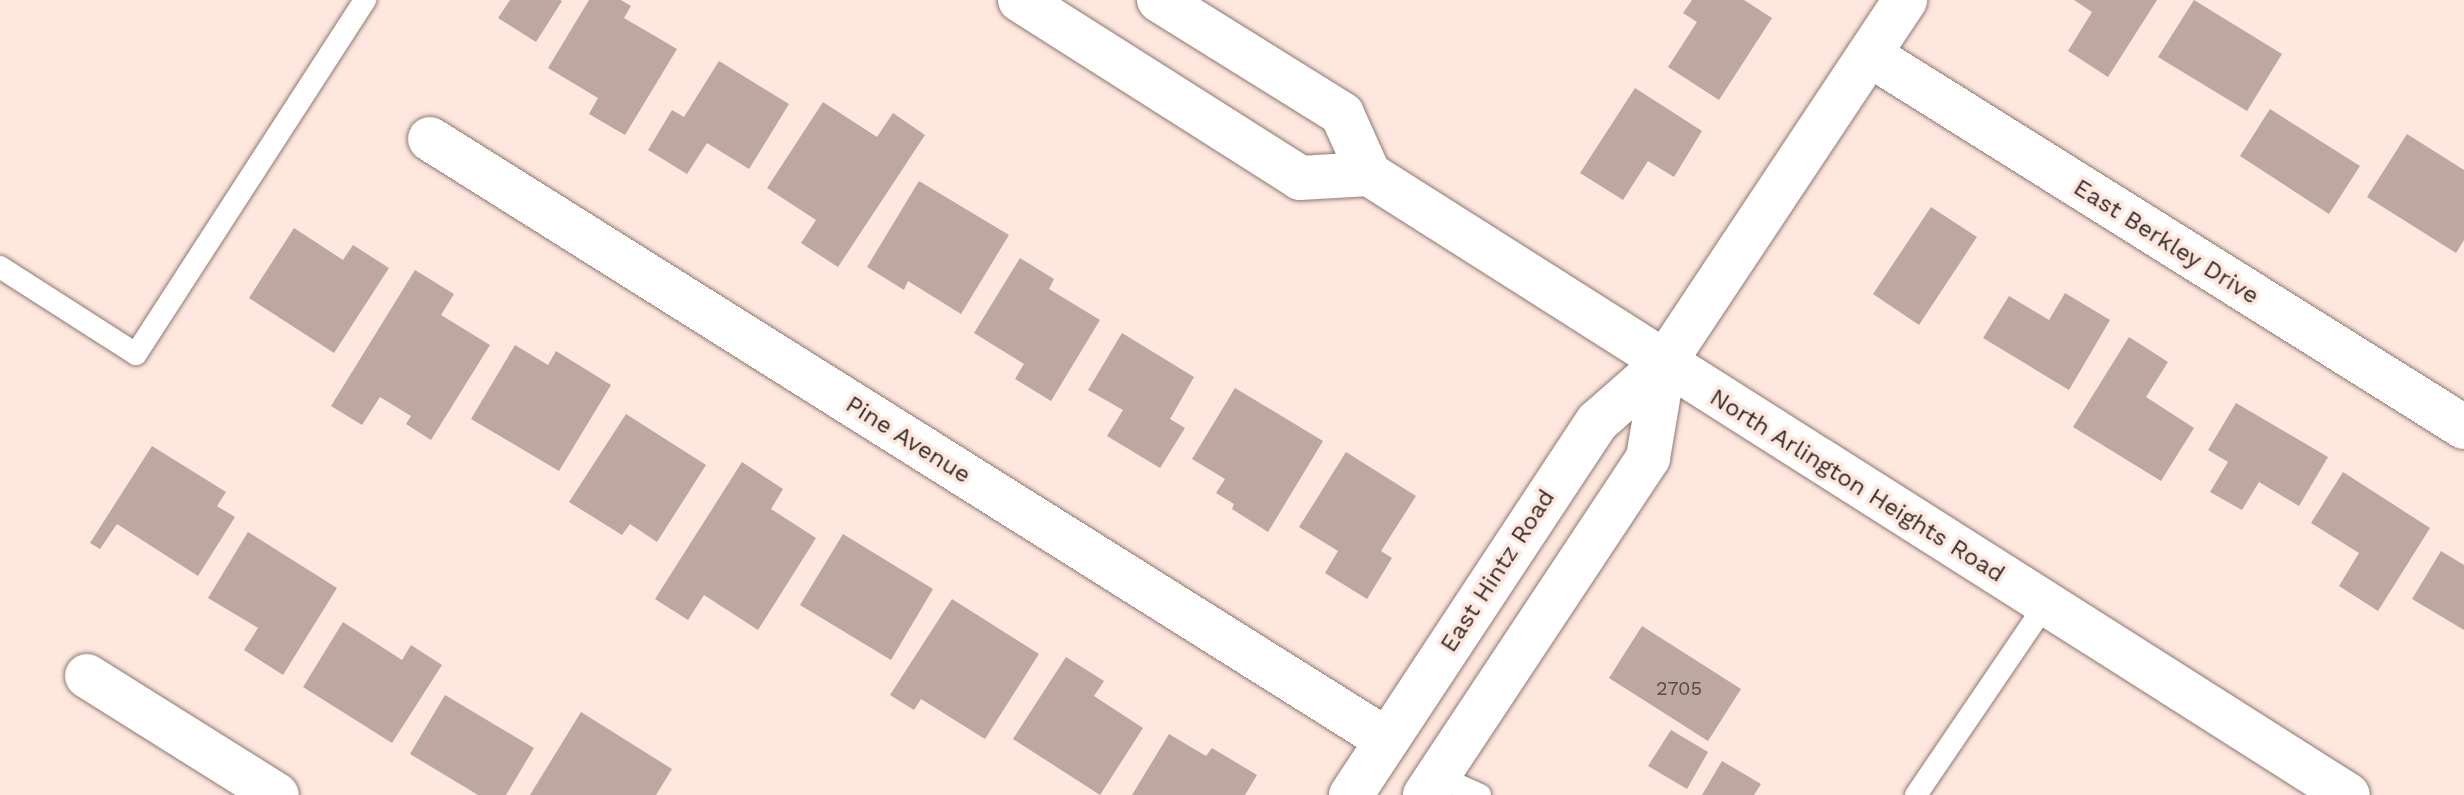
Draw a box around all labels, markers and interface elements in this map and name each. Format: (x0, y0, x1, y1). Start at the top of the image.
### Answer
street label: East Berkley Drive (2068, 173, 2264, 311)
street label: North Arlington Heights Road (1704, 383, 2010, 589)
street label: Pine Avenue (840, 390, 976, 490)
street label: East Hintz Road (1435, 484, 1561, 658)
house number: 2705 (1656, 676, 1702, 700)

